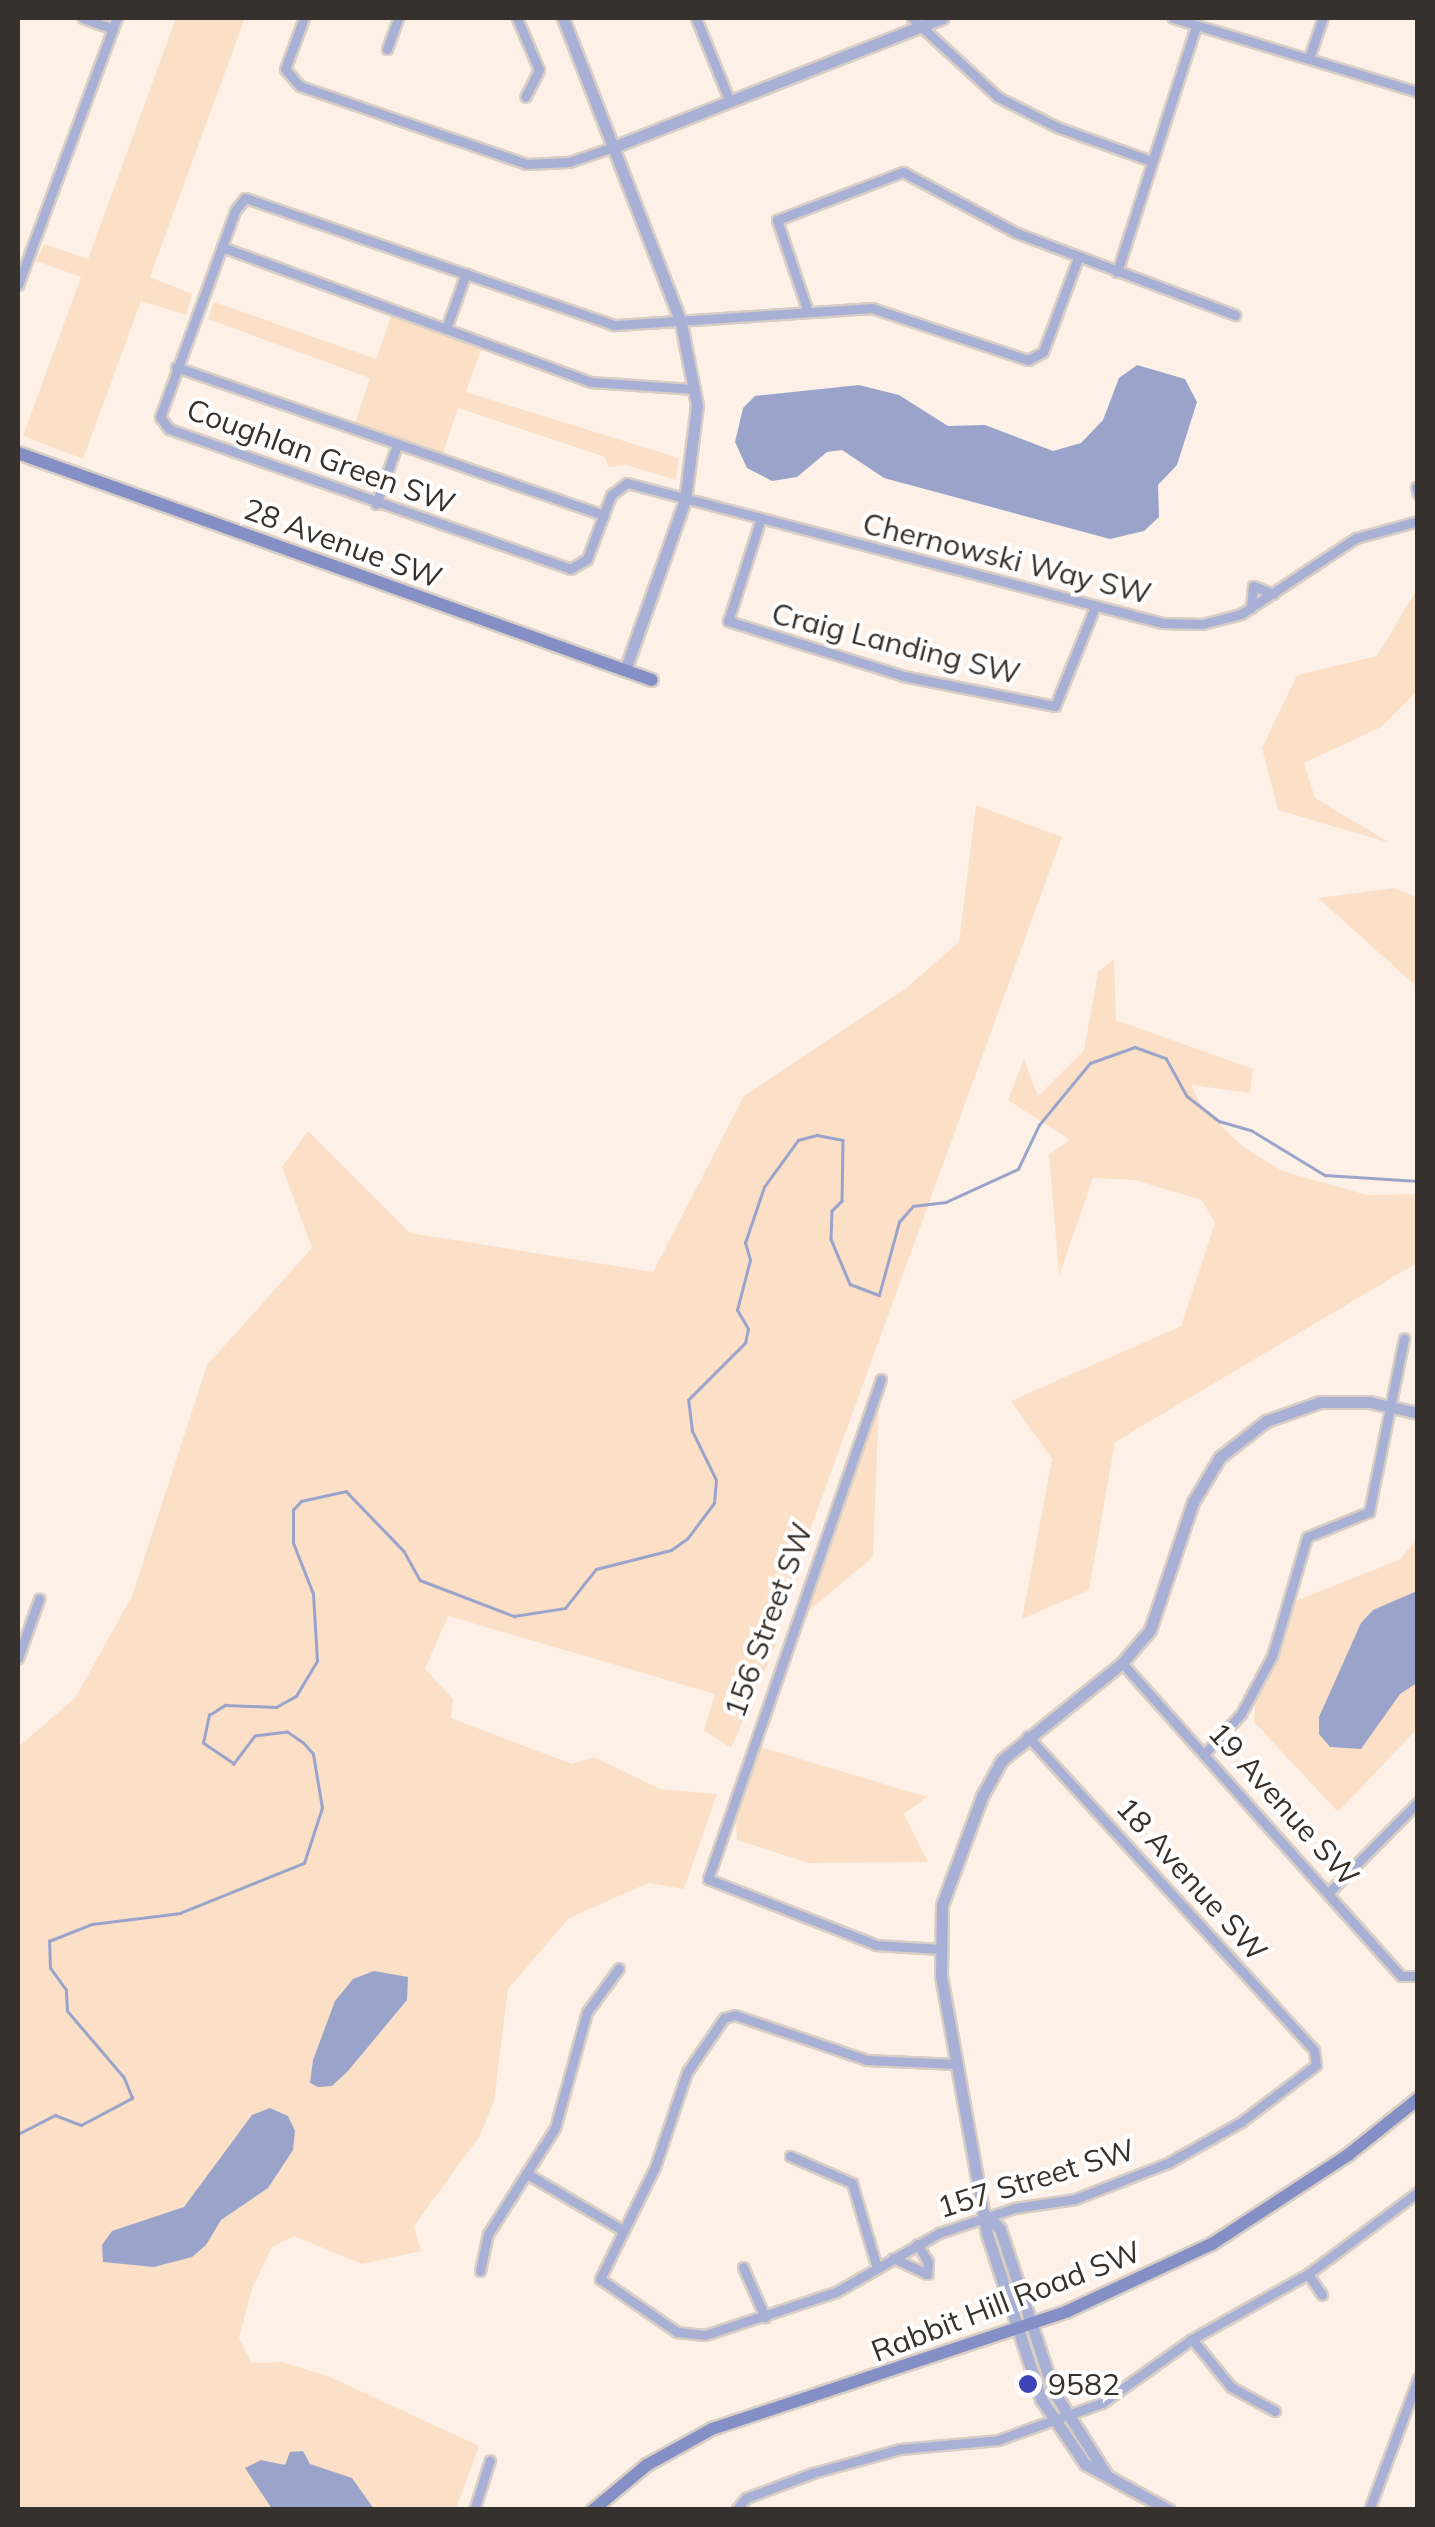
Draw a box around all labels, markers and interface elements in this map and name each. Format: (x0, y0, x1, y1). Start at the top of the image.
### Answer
street label: Coughlan Green SW (182, 391, 460, 521)
street label: 28 Avenue SW (239, 491, 447, 595)
street label: Chernowski Way SW (859, 505, 1155, 611)
street label: Craig Landing SW (768, 595, 1024, 691)
street label: 156 Street SW (716, 1518, 820, 1722)
street label: 19 Avenue SW (1201, 1715, 1367, 1893)
street label: 18 Avenue SW (1109, 1790, 1275, 1968)
street label: 157 Street SW (933, 2131, 1139, 2225)
street label: Rabbit Hill Road SW (866, 2233, 1146, 2369)
place label: 9582 (1048, 2366, 1120, 2402)
marker: 9582 (1017, 2373, 1039, 2395)

